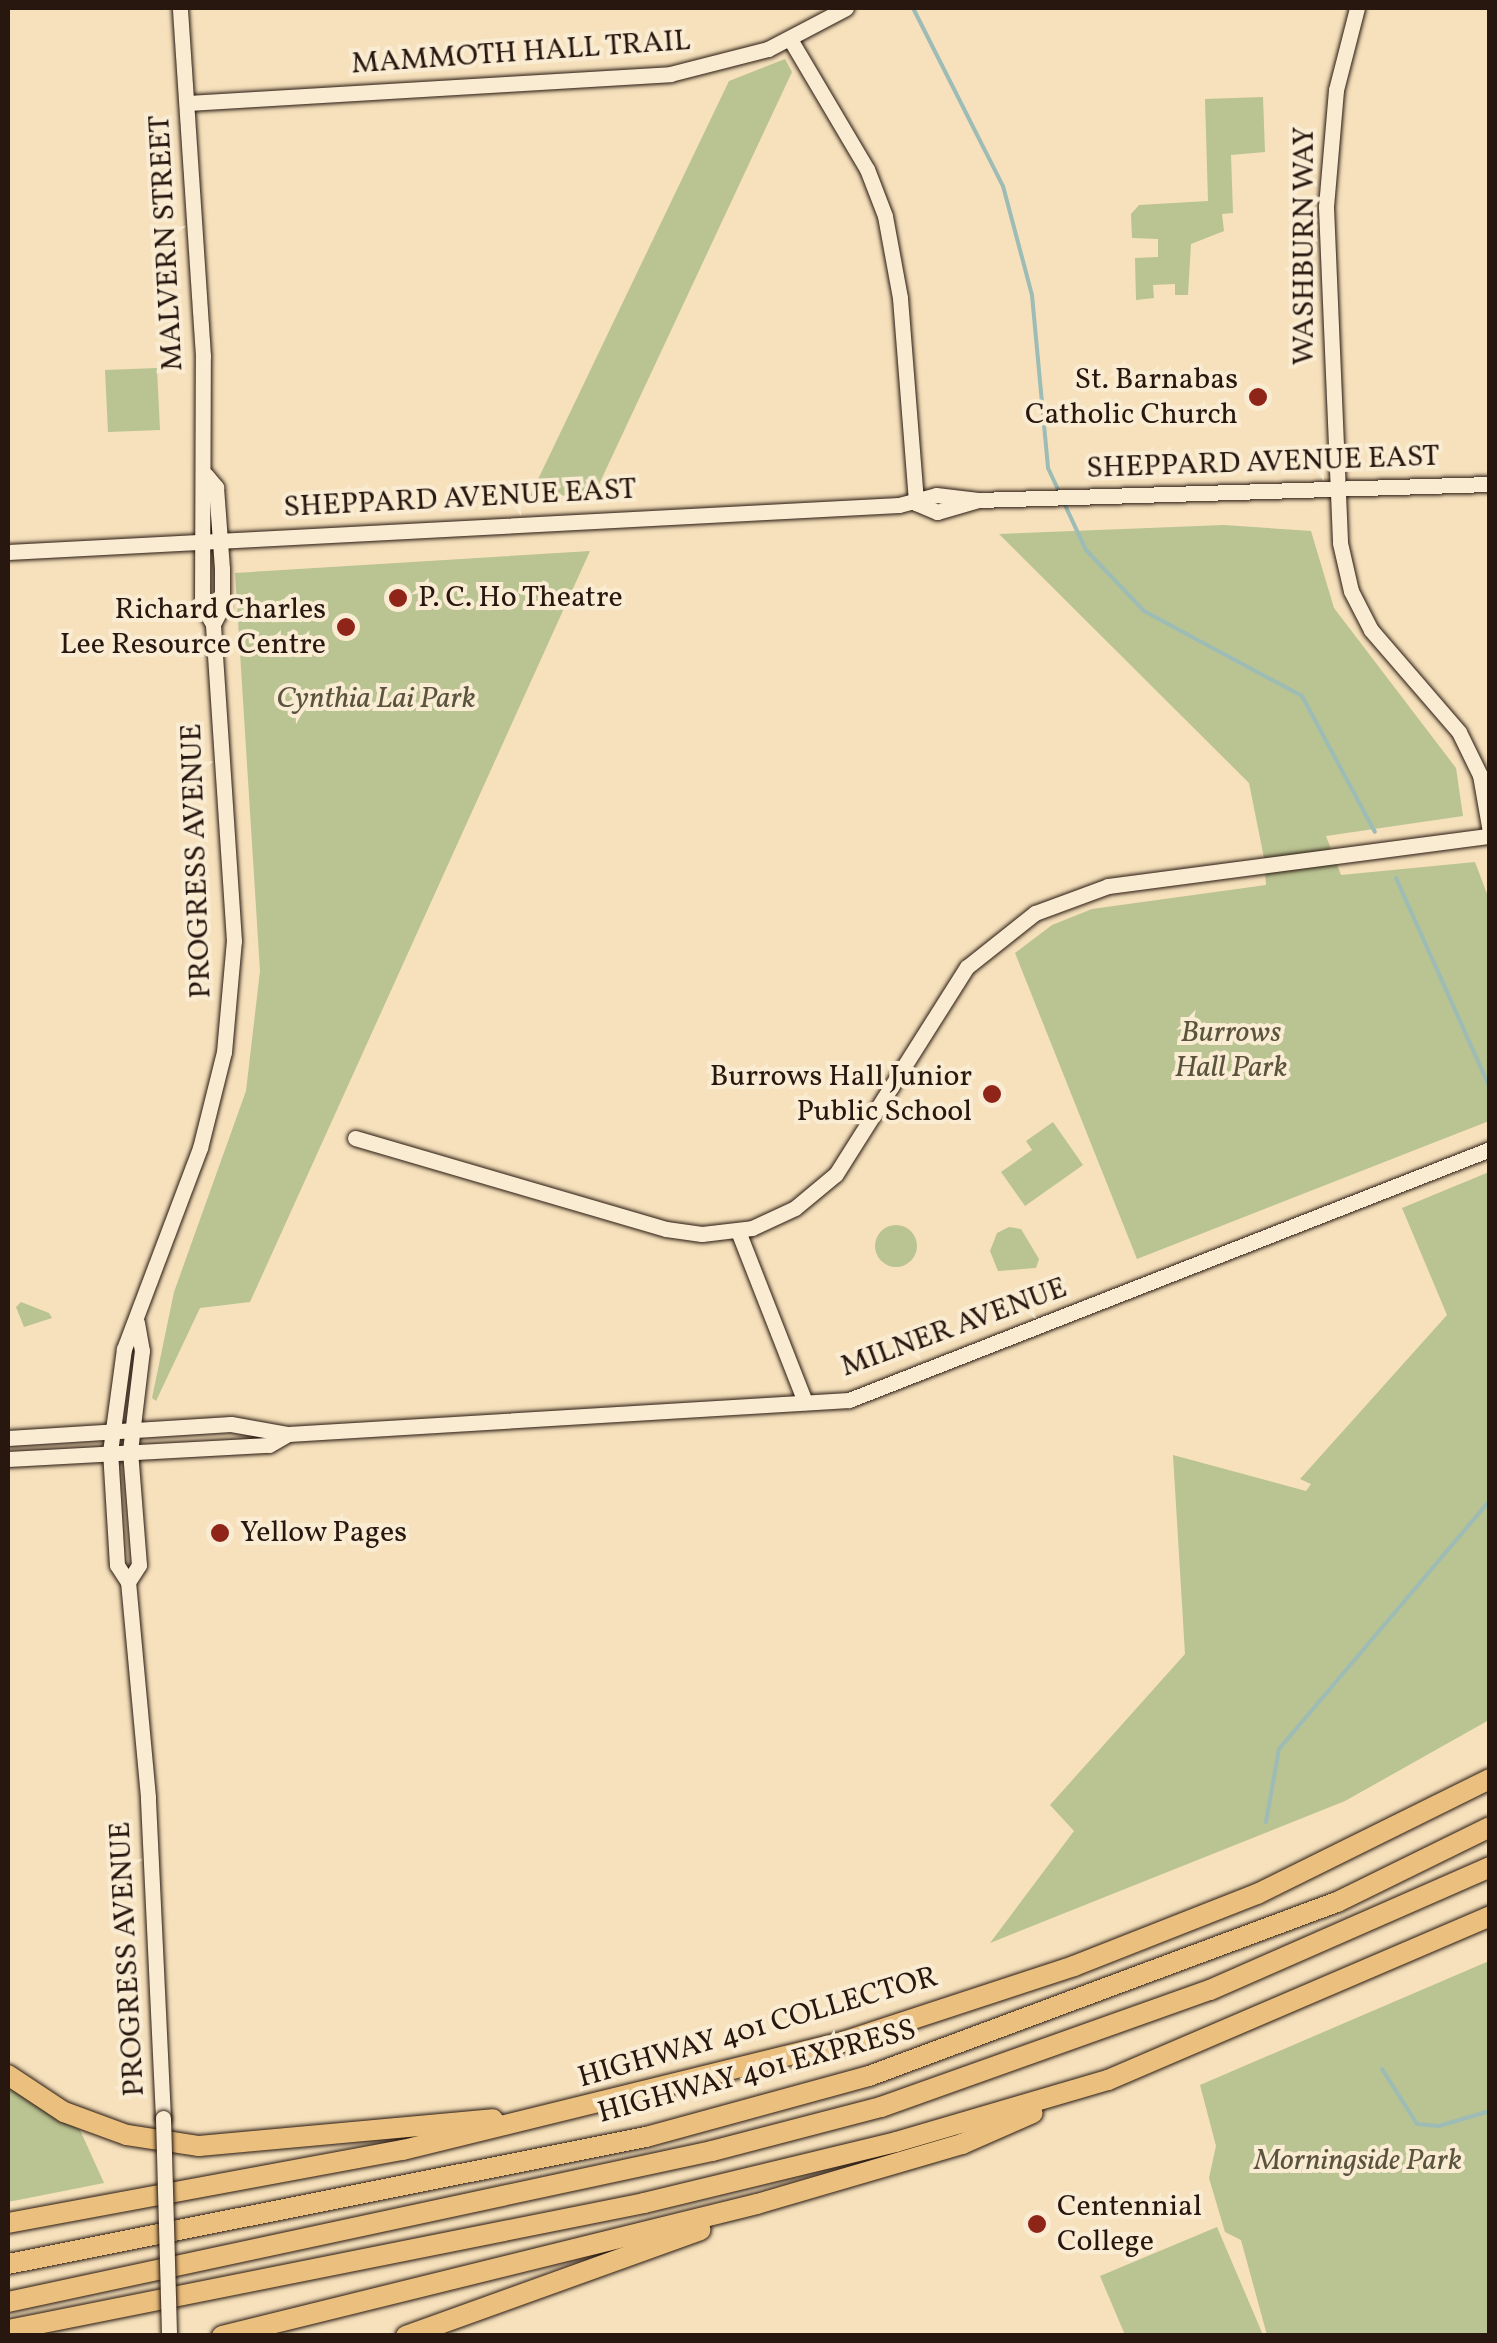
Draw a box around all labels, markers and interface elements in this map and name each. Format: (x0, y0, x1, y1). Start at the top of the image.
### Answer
street label: MAMMOTH HALL TRAIL (350, 23, 692, 83)
street label: MALVERN STREET (142, 114, 192, 372)
street label: WASHBURN WAY (1287, 126, 1323, 366)
place label: St. Barnabas Catholic Church (1025, 362, 1238, 432)
marker: St. Barnabas Catholic Church (1247, 386, 1269, 408)
street label: SHEPPARD AVENUE EAST (1086, 439, 1440, 487)
street label: SHEPPARD AVENUE EAST (282, 472, 638, 526)
place label: P. C. Ho Theatre (418, 580, 624, 616)
marker: P. C. Ho Theatre (387, 587, 409, 609)
place label: Richard Charles Lee Resource Centre (60, 592, 326, 662)
marker: Richard Charles Lee Resource Centre (335, 616, 357, 638)
park label: Cynthia Lai Park (276, 681, 476, 717)
street label: PROGRESS AVENUE (174, 723, 220, 999)
park label: Burrows Hall Park (1175, 1015, 1287, 1086)
place label: Burrows Hall Junior Public School (710, 1059, 972, 1130)
marker: Burrows Hall Junior Public School (981, 1083, 1003, 1105)
street label: MILNER AVENUE (836, 1270, 1072, 1386)
place label: Yellow Pages (240, 1515, 408, 1551)
marker: Yellow Pages (209, 1522, 231, 1544)
street label: PROGRESS AVENUE (103, 1821, 153, 2097)
street label: HIGHWAY 401 COLLECTOR (574, 1959, 942, 2097)
street label: HIGHWAY 401 EXPRESS (594, 2012, 920, 2132)
park label: Morningside Park (1254, 2143, 1462, 2179)
place label: Centennial College (1057, 2189, 1202, 2260)
marker: Centennial College (1026, 2213, 1048, 2235)

